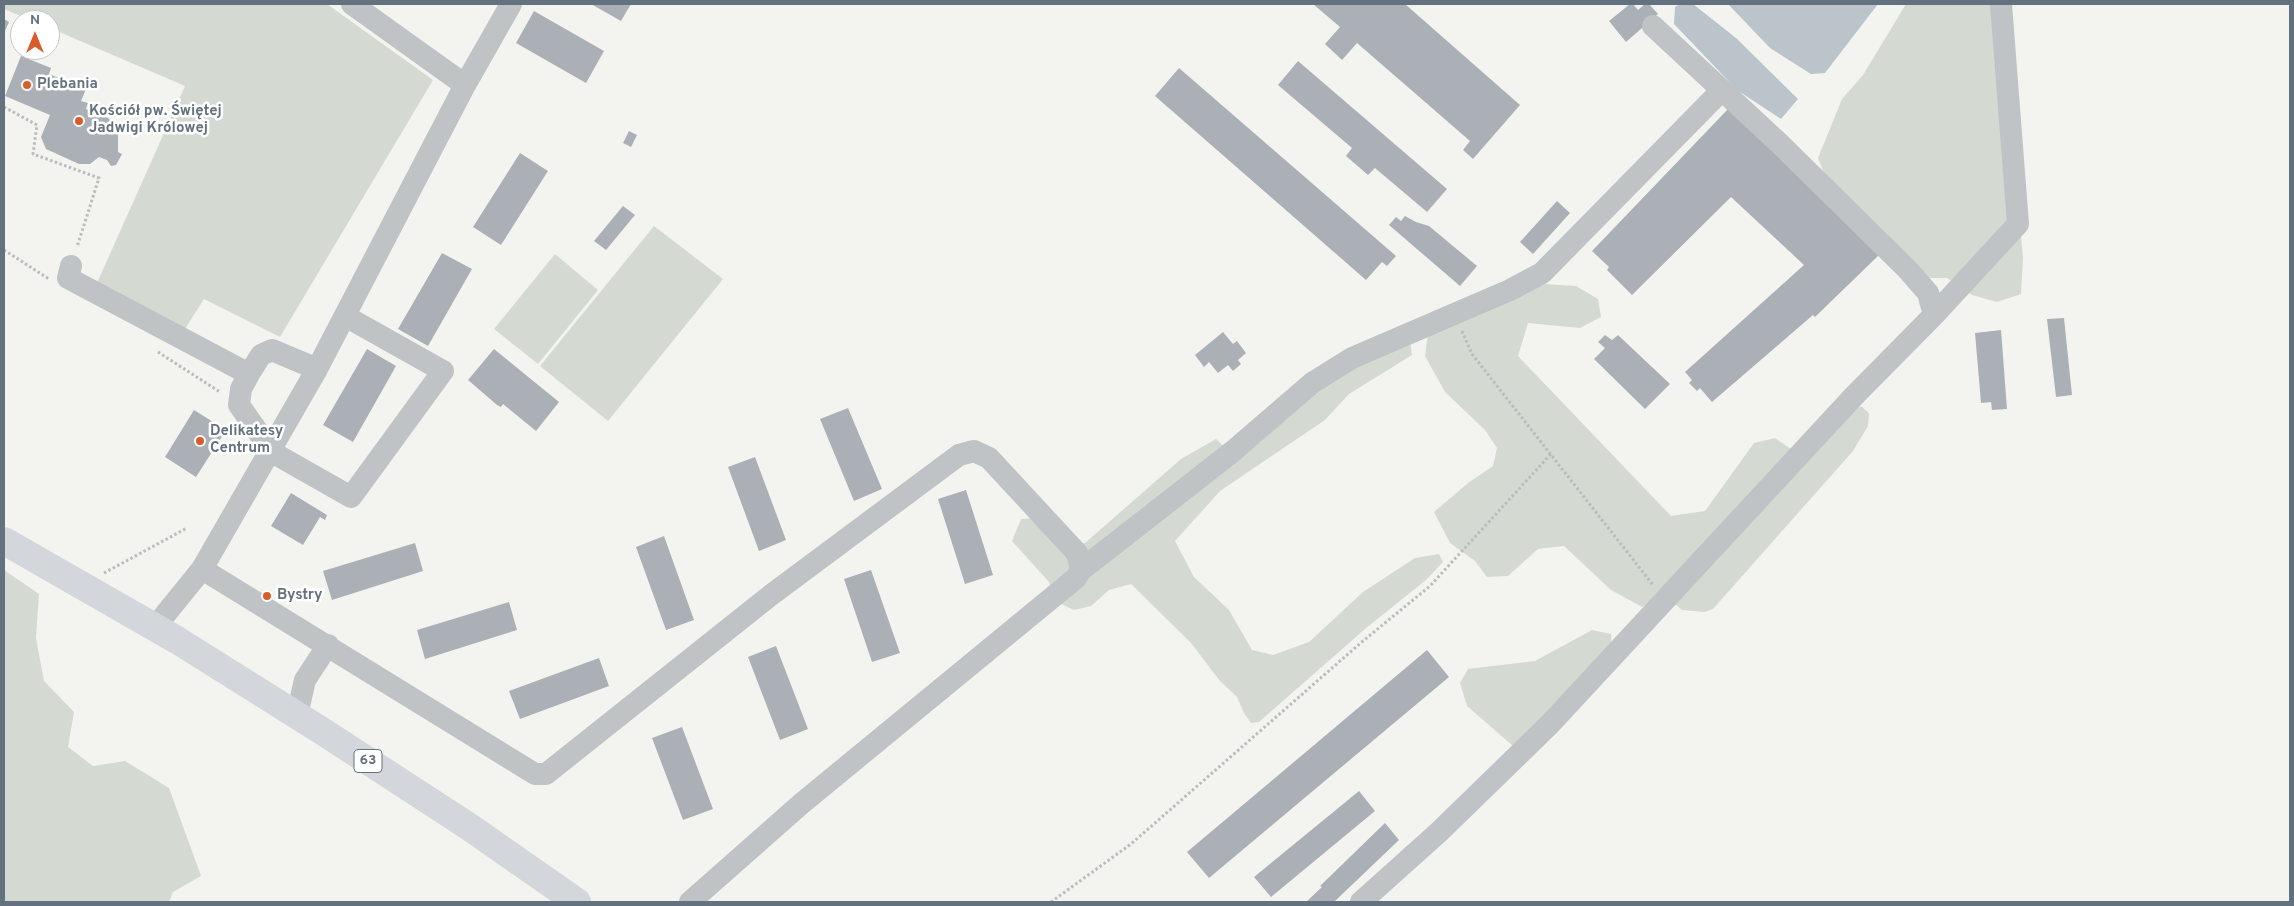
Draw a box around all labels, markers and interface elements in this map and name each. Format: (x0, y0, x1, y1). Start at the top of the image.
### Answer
north arrow (10, 10, 60, 60)
text: N (30, 12, 40, 29)
place label: Plebania (37, 76, 98, 94)
marker: Plebania (21, 79, 33, 91)
place label: Kościół pw. Świętej Jadwigi Królowej (89, 103, 222, 138)
marker: Kościół pw. Świętej Jadwigi Królowej (73, 115, 85, 127)
place label: Delikatesy Centrum (210, 423, 283, 458)
marker: Delikatesy Centrum (194, 435, 206, 447)
place label: Bystry (277, 587, 323, 605)
marker: Bystry (261, 590, 273, 602)
road number: 63 (354, 749, 382, 772)

